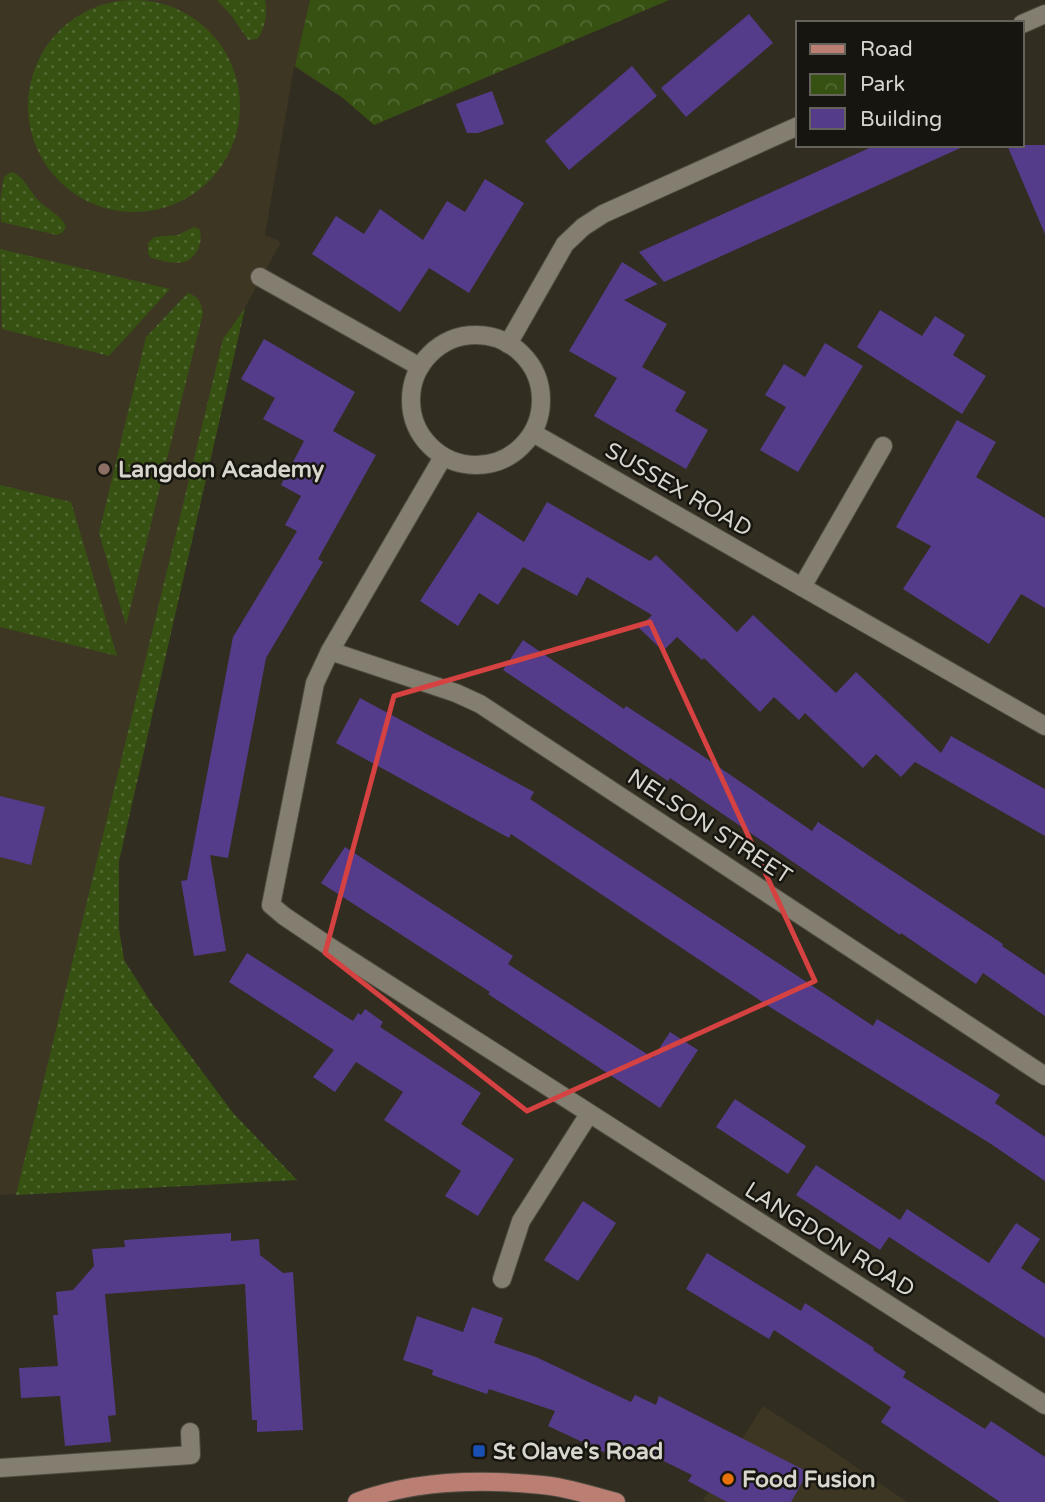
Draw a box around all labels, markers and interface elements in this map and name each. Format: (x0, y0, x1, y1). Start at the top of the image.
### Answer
legend (796, 21, 1024, 147)
text: Road (860, 37, 913, 62)
text: Park (860, 72, 905, 97)
text: Building (860, 107, 942, 132)
street label: SUSSEX ROAD (600, 436, 757, 543)
place label: Langdon Academy (118, 456, 325, 484)
marker: Langdon Academy (96, 461, 112, 477)
street label: NELSON STREET (622, 763, 797, 891)
street label: LANGDON ROAD (739, 1176, 920, 1303)
place label: St Olave's Road (493, 1438, 663, 1466)
marker: St Olave's Road (471, 1443, 487, 1459)
place label: Food Fusion (742, 1466, 875, 1494)
marker: Food Fusion (720, 1471, 736, 1487)

